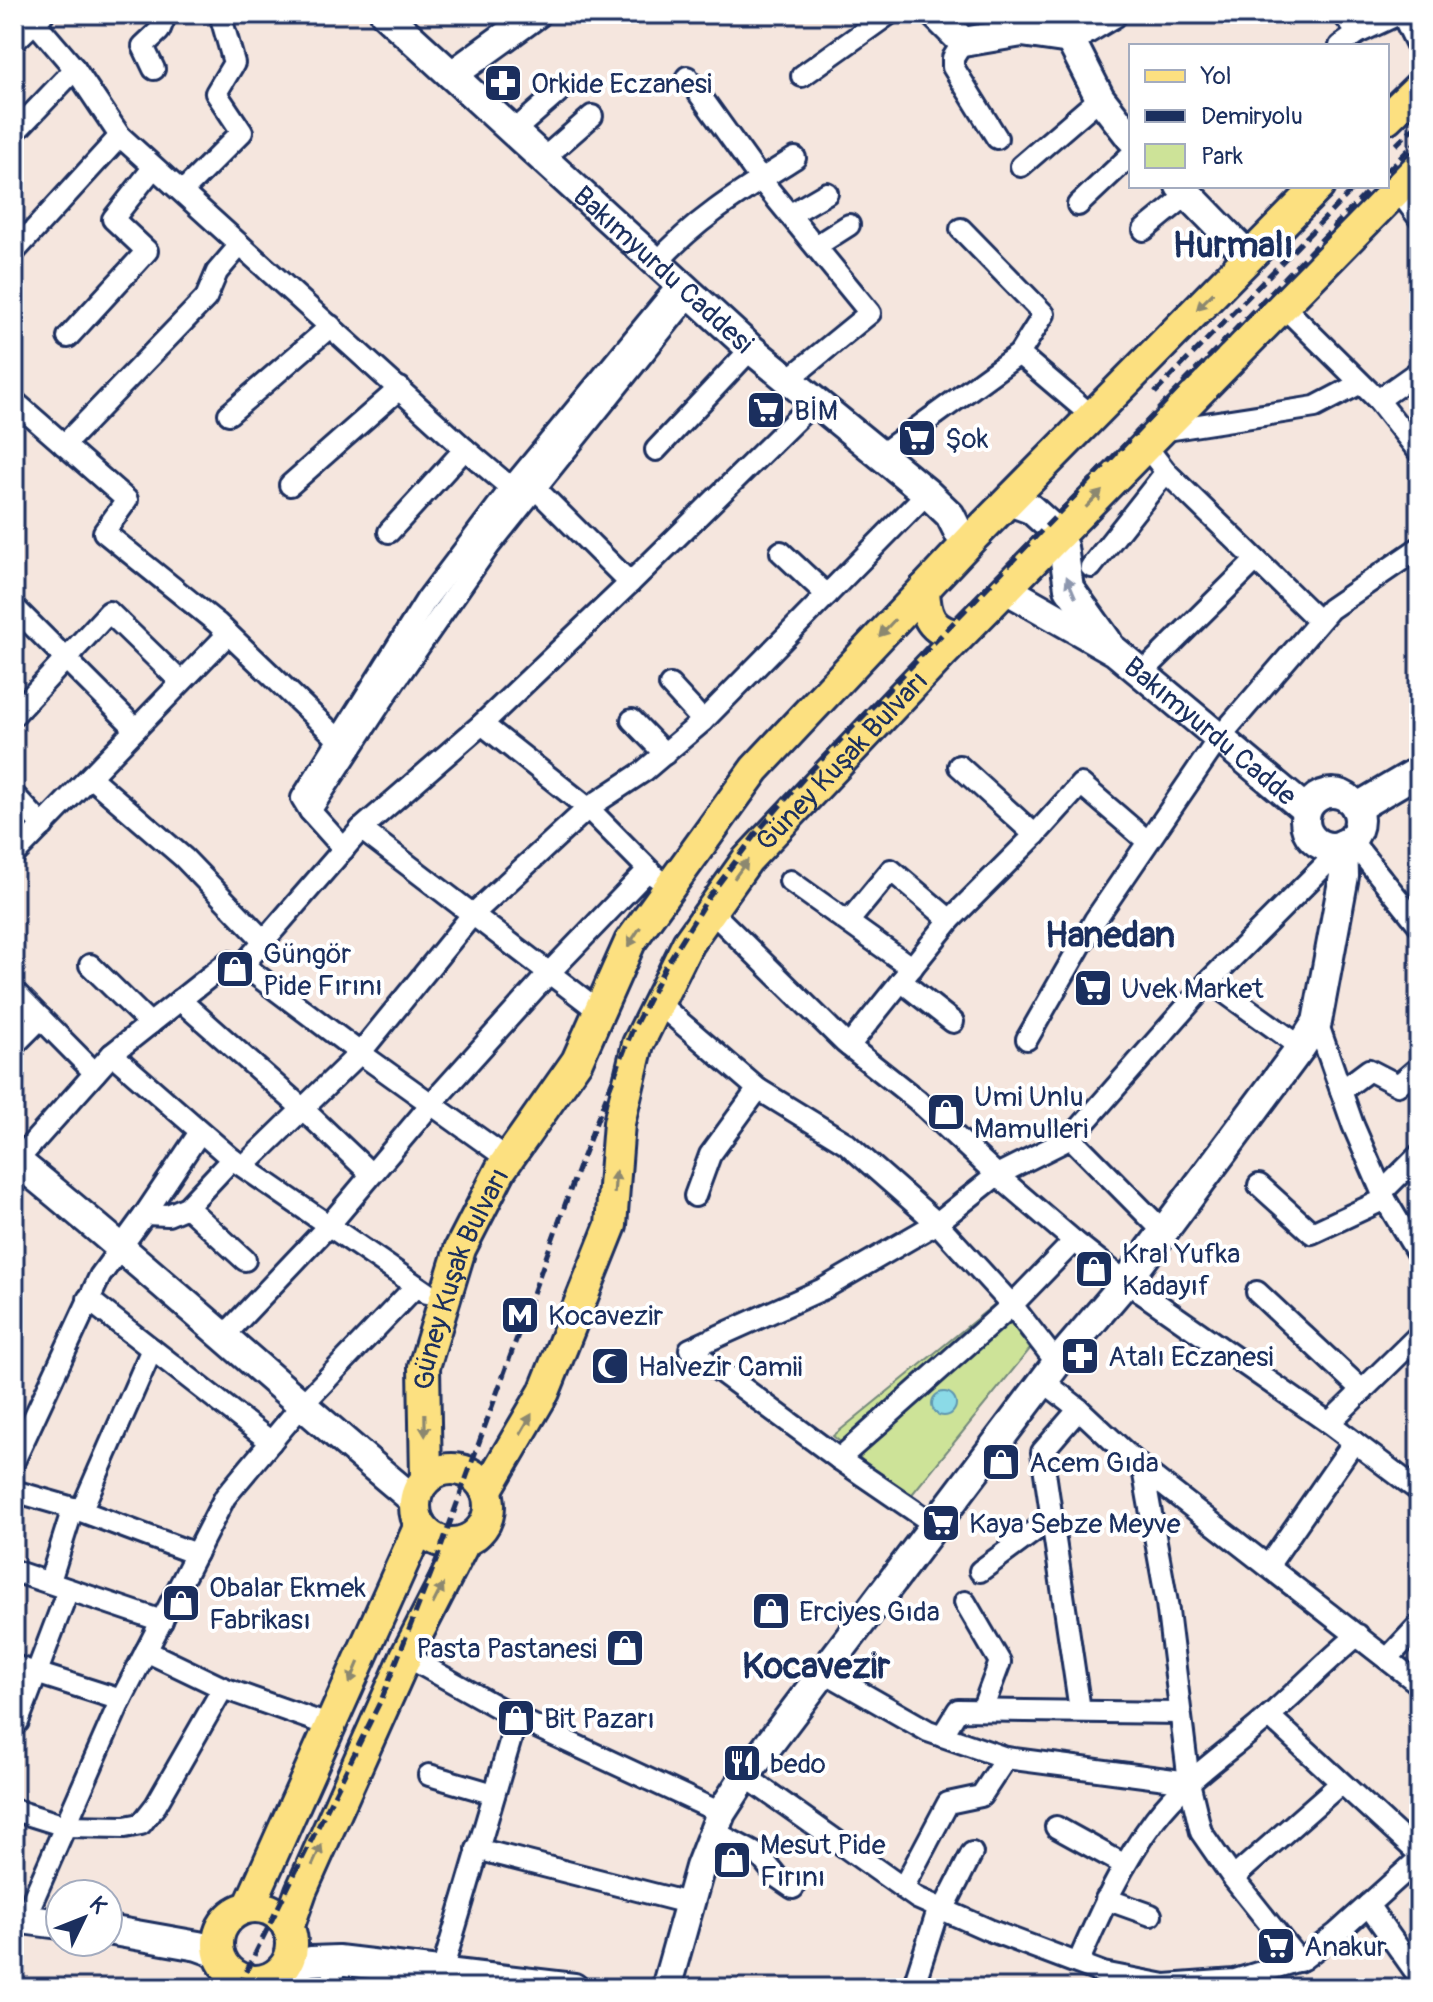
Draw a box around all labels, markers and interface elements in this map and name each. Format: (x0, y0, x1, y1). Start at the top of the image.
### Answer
legend (1129, 44, 1389, 188)
pharmacy icon: Orkide Eczanesi (482, 62, 524, 104)
text: Yol (1200, 62, 1231, 91)
place label: Orkide Eczanesi (531, 67, 712, 102)
text: Demiryolu (1201, 102, 1303, 131)
text: Park (1201, 142, 1243, 171)
street label: Bakımyurdu Caddesi (566, 179, 760, 361)
district label: Hurmalı (1173, 223, 1293, 268)
one-way arrow (1197, 291, 1215, 310)
supermarket icon: BİM (745, 389, 787, 431)
place label: BİM (794, 394, 838, 429)
supermarket icon: Şok (896, 417, 938, 459)
place label: Şok (945, 422, 989, 457)
one-way arrow (1084, 490, 1103, 509)
one-way arrow (1065, 575, 1078, 598)
one-way arrow (879, 618, 897, 637)
street label: Bakımyurdu Cadde (1116, 650, 1303, 814)
street label: Güney Kuşak Bulvarı (749, 664, 936, 859)
one-way arrow (733, 858, 749, 880)
district label: Hanedan (1045, 913, 1175, 958)
one-way arrow (627, 926, 642, 947)
place label: Güngör Pide Fırını (263, 937, 383, 1004)
shop icon: Güngör Pide Fırını (214, 948, 256, 990)
supermarket icon: Uvek Market (1072, 967, 1114, 1009)
place label: Uvek Market (1121, 972, 1264, 1007)
place label: Umi Unlu Mamulleri (974, 1080, 1088, 1147)
shop icon: Umi Unlu Mamulleri (925, 1091, 967, 1133)
street label: Güney Kuşak Bulvarı (408, 1162, 518, 1390)
one-way arrow (609, 1169, 622, 1194)
place label: Kral Yufka Kadayıf (1122, 1237, 1240, 1304)
shop icon: Kral Yufka Kadayıf (1073, 1248, 1115, 1290)
metro station icon: Kocavezir (499, 1294, 541, 1336)
place label: Kocavezir (548, 1299, 663, 1334)
pharmacy icon: Atalı Eczanesi (1059, 1335, 1101, 1377)
place label: Atalı Eczanesi (1108, 1340, 1273, 1375)
mosque icon: Halvezir Camii (589, 1345, 631, 1387)
place label: Halvezir Camii (638, 1350, 803, 1385)
one-way arrow (419, 1413, 431, 1438)
one-way arrow (519, 1413, 533, 1435)
shop icon: Acem Gıda (980, 1441, 1022, 1483)
place label: Acem Gıda (1029, 1446, 1159, 1481)
supermarket icon: Kaya Sebze Meyve (920, 1502, 962, 1544)
place label: Kaya Sebze Meyve (969, 1507, 1181, 1542)
place label: Obalar Ekmek Fabrikası (209, 1571, 366, 1638)
shop icon: Obalar Ekmek Fabrikası (160, 1582, 202, 1624)
one-way arrow (431, 1582, 444, 1605)
shop icon: Erciyes Gıda (750, 1590, 792, 1632)
place label: Erciyes Gıda (799, 1595, 940, 1630)
shop icon: Pasta Pastanesi (604, 1627, 646, 1669)
place label: Pasta Pastanesi (416, 1632, 597, 1667)
district label: Kocavezir (742, 1644, 891, 1689)
one-way arrow (347, 1661, 360, 1685)
shop icon: Bit Pazarı (495, 1697, 537, 1739)
place label: Bit Pazarı (544, 1702, 655, 1737)
restaurant icon: bedo (721, 1742, 763, 1784)
place label: bedo (770, 1747, 826, 1782)
place label: Mesut Pide Fırını (760, 1828, 886, 1895)
shop icon: Mesut Pide Fırını (711, 1839, 753, 1881)
one-way arrow (310, 1844, 324, 1867)
north arrow (44, 1878, 124, 1958)
text: K (83, 1891, 113, 1920)
supermarket icon: Anakur (1255, 1925, 1297, 1967)
place label: Anakur (1304, 1930, 1387, 1965)

